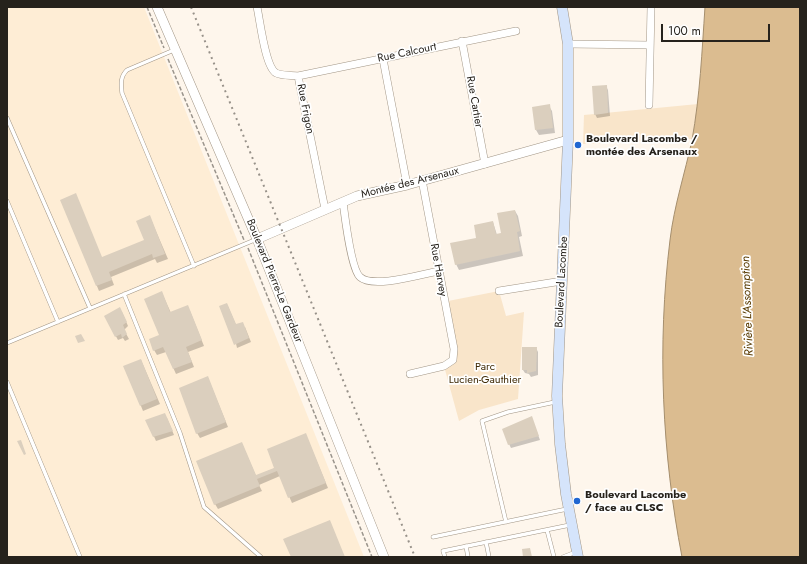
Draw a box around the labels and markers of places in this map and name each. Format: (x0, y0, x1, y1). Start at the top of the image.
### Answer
place label: Boulevard Lacombe / montée des Arsenaux (586, 132, 697, 158)
marker: Boulevard Lacombe / montée des Arsenaux (573, 140, 583, 150)
place label: Boulevard Lacombe / face au CLSC (585, 488, 686, 514)
marker: Boulevard Lacombe / face au CLSC (572, 496, 582, 506)

